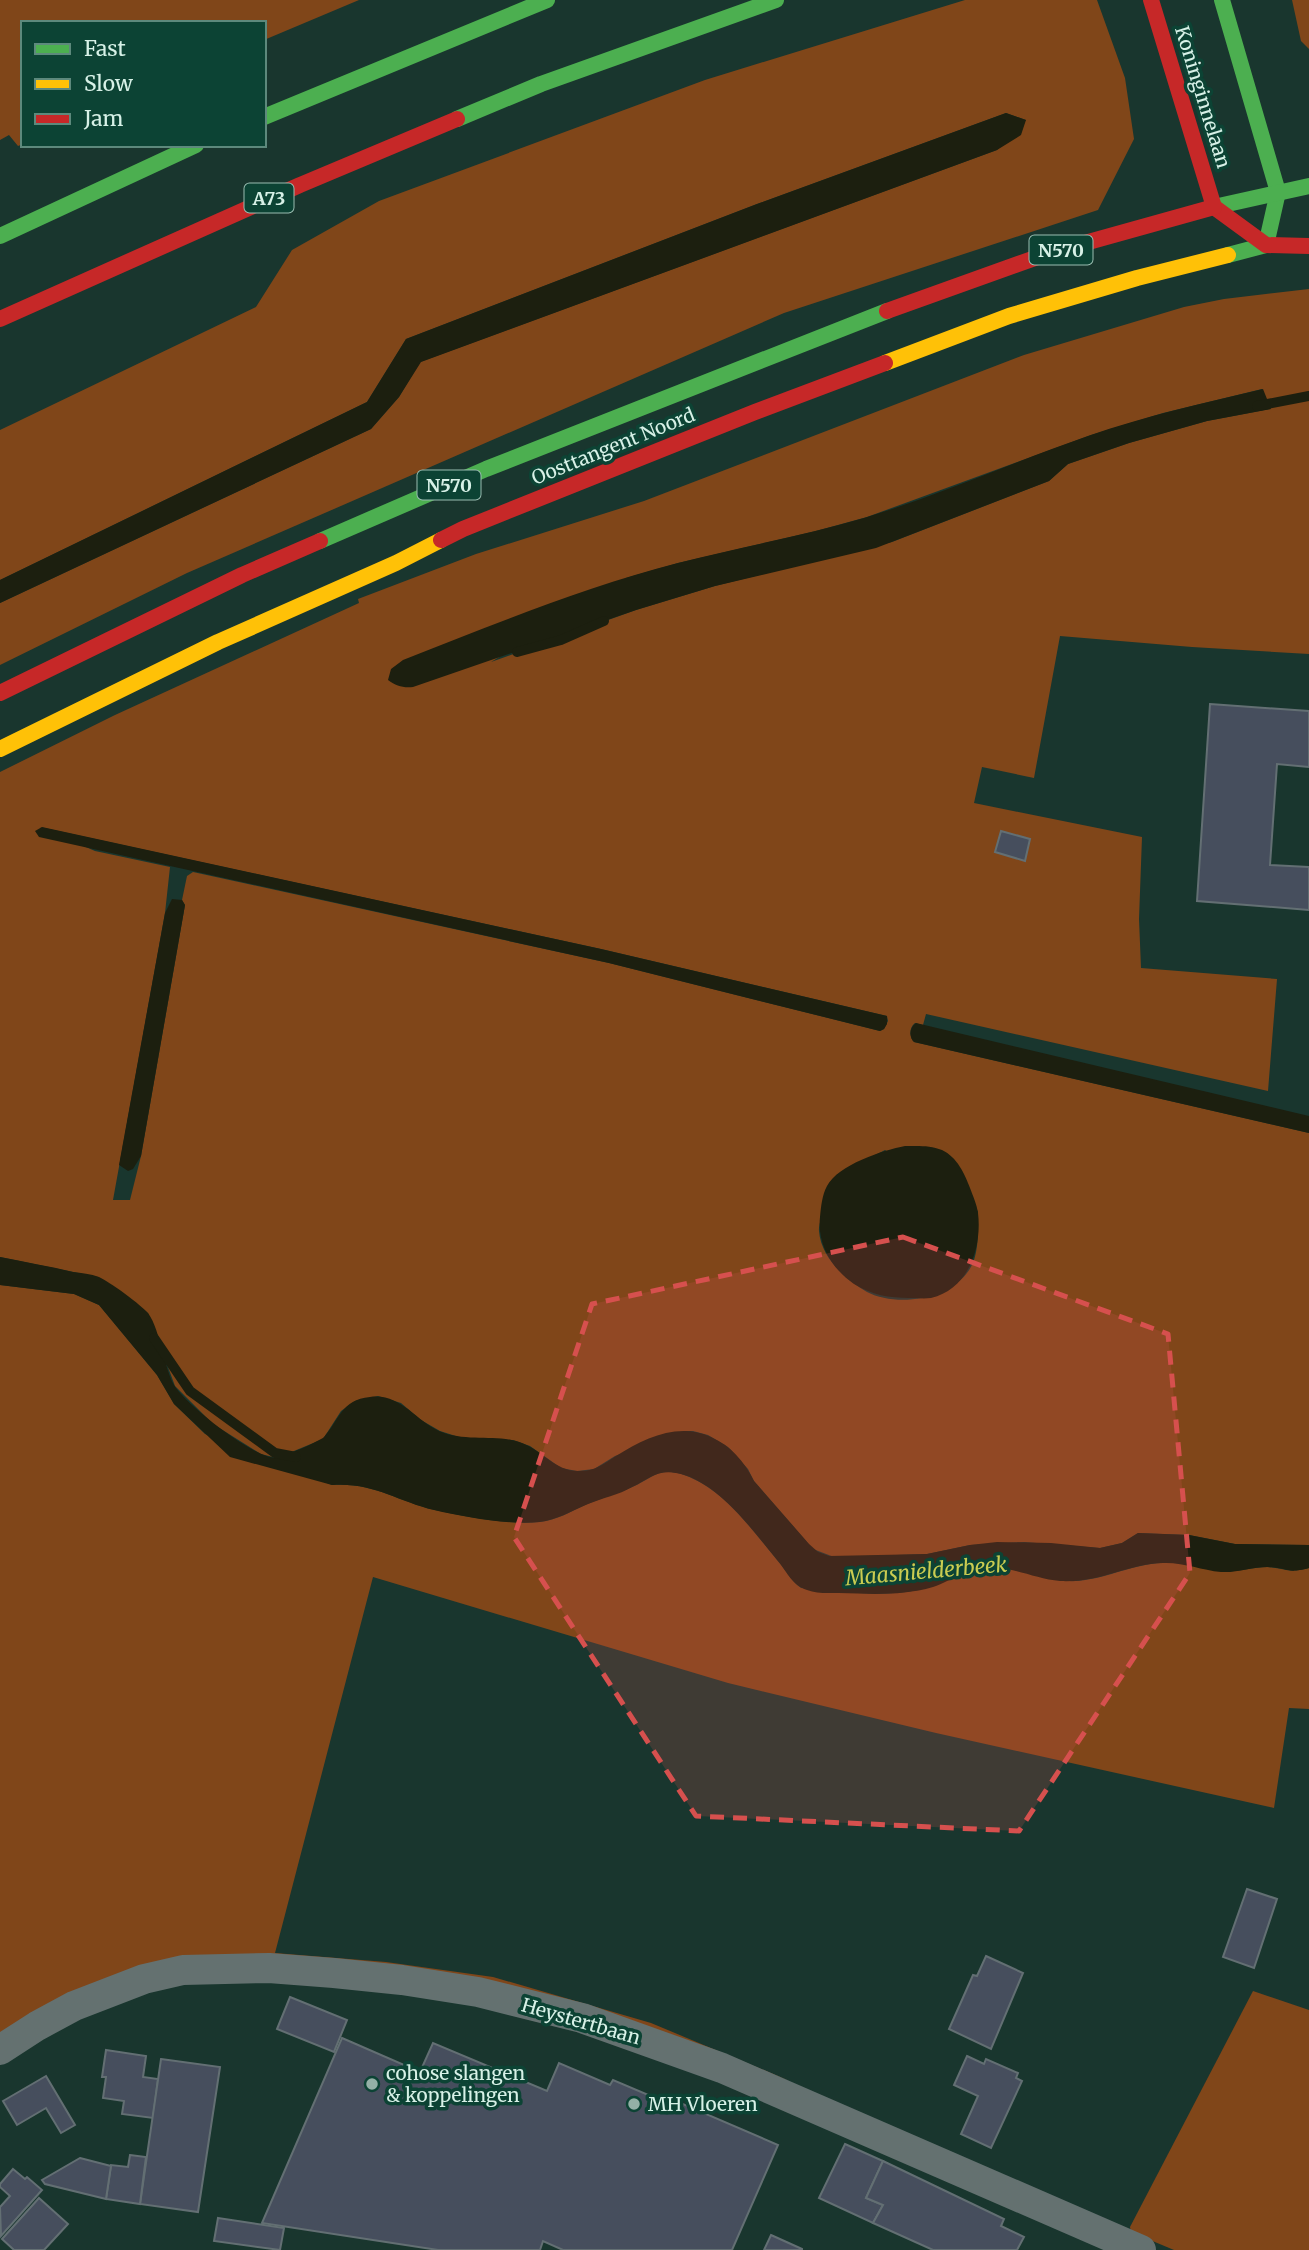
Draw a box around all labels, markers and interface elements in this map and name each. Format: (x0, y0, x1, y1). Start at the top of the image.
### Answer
legend (21, 21, 266, 147)
street label: Koninginnelaan (1170, 23, 1236, 171)
text: Fast (84, 35, 126, 62)
text: Slow (84, 70, 133, 97)
text: Jam (83, 105, 123, 132)
road number: A73 (244, 183, 294, 212)
road number: N570 (1030, 236, 1092, 264)
street label: Oosttangent Noord (528, 402, 698, 490)
road number: N570 (418, 471, 480, 500)
water label: Maasnielderbeek (843, 1550, 1008, 1592)
street label: Heystertbaan (519, 1993, 644, 2050)
place label: cohose slangen & koppelingen (386, 2061, 525, 2107)
marker: cohose slangen & koppelingen (364, 2076, 380, 2092)
place label: MH Vloeren (648, 2092, 758, 2116)
marker: MH Vloeren (626, 2096, 642, 2112)

